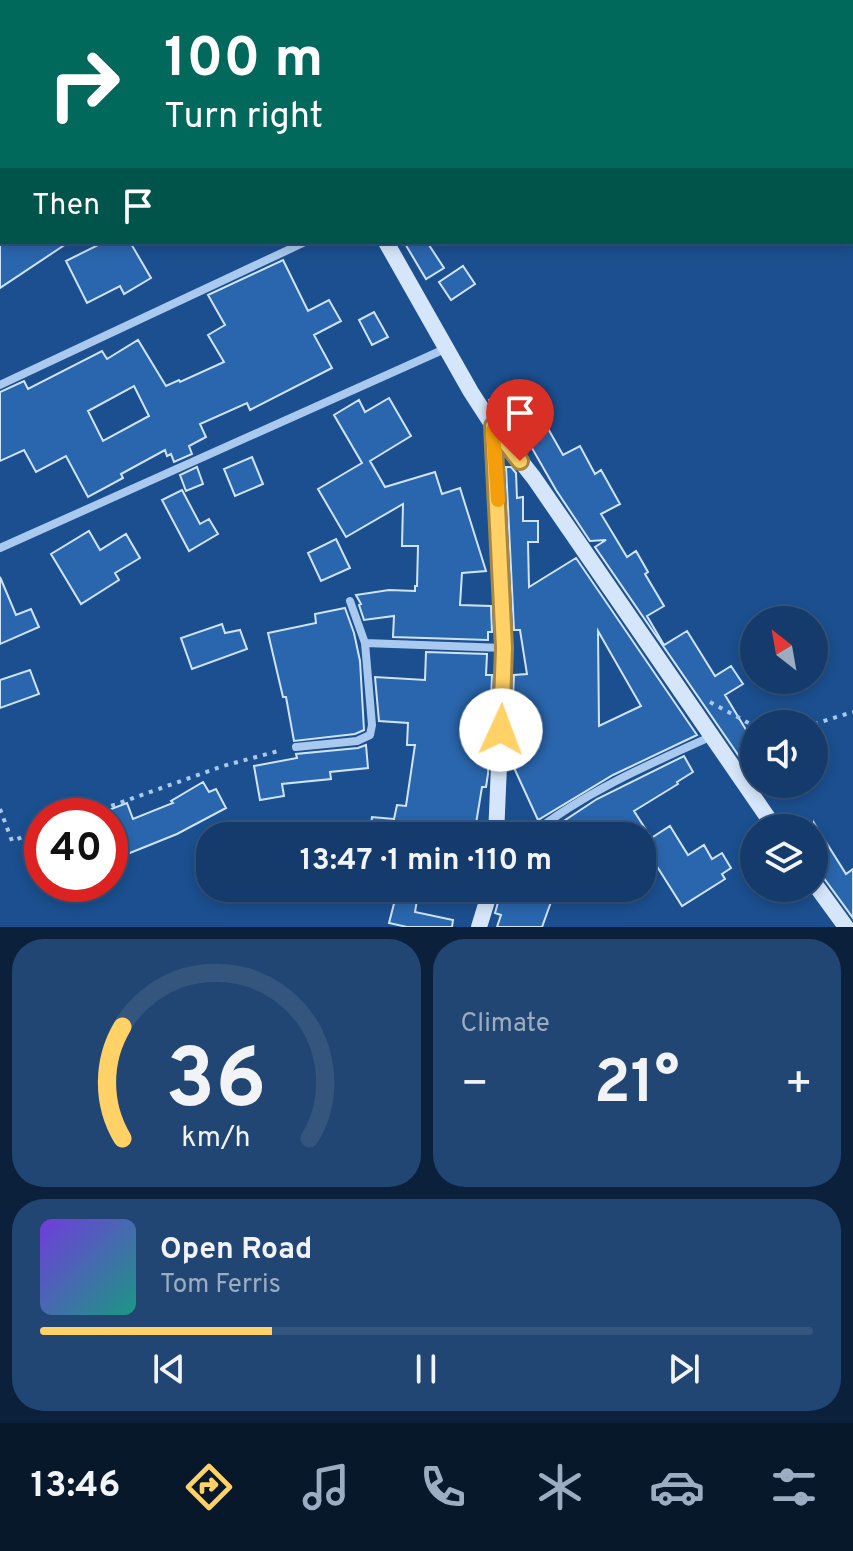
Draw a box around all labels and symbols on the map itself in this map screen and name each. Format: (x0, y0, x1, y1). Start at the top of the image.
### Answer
pin (486, 379, 554, 461)
north arrow (740, 606, 828, 694)
position arrow (459, 688, 543, 772)
speed limit sign: 40 (24, 798, 128, 902)

